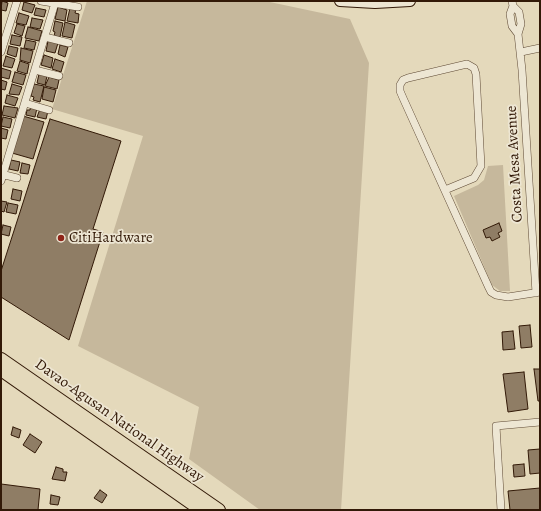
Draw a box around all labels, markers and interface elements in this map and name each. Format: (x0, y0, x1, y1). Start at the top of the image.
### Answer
street label: Costa Mesa Avenue (503, 105, 527, 223)
place label: CitiHardware (69, 229, 153, 247)
marker: CitiHardware (56, 233, 66, 243)
street label: Davao-Agusan National Highway (31, 356, 207, 486)

